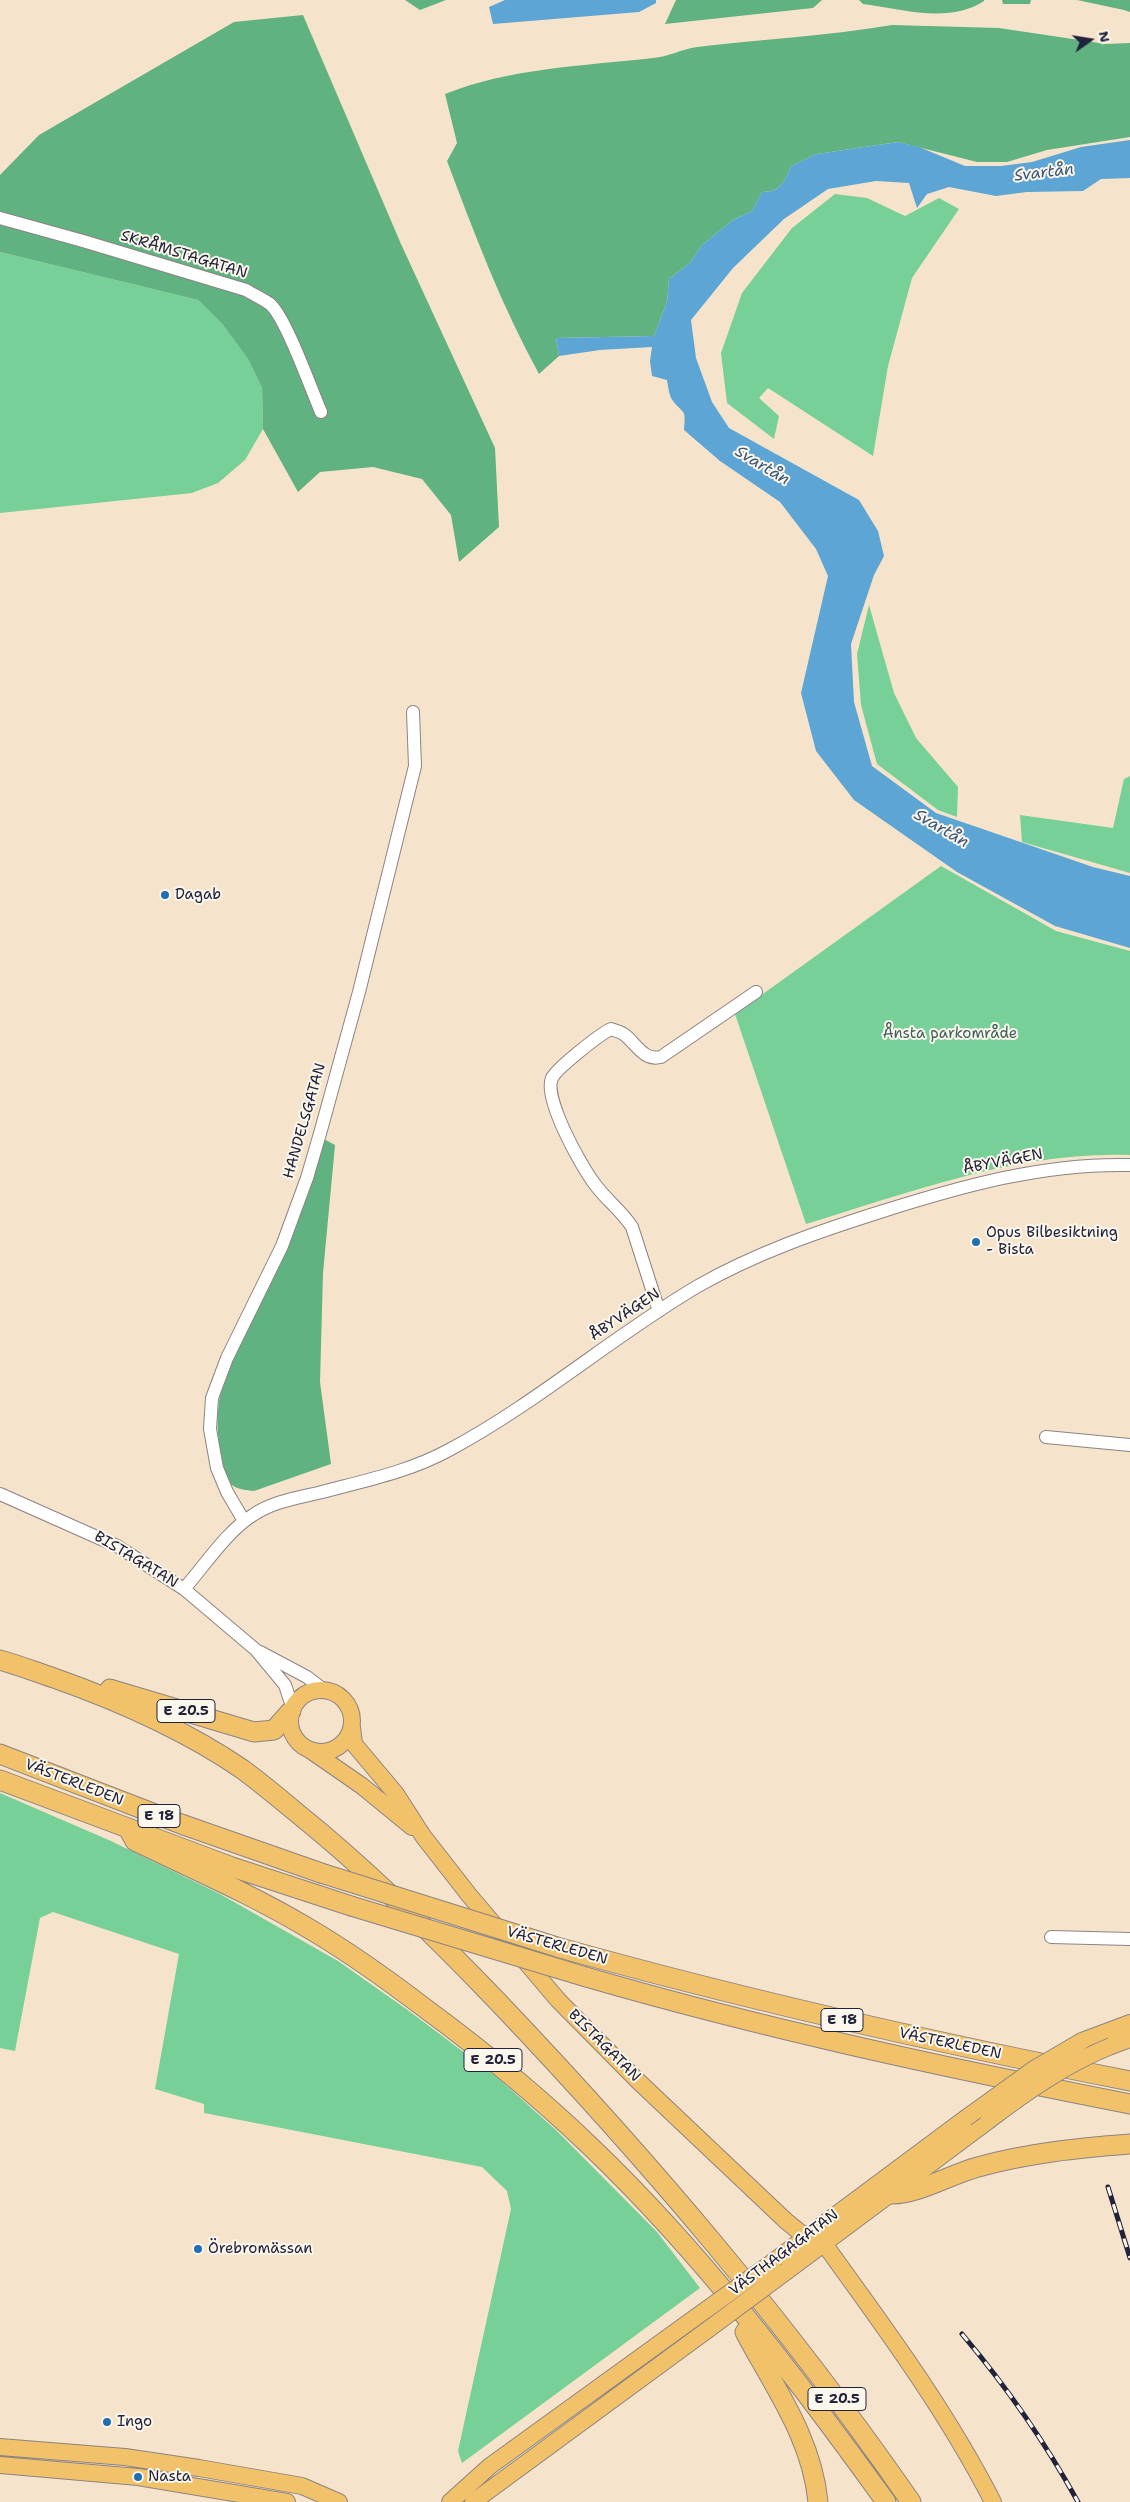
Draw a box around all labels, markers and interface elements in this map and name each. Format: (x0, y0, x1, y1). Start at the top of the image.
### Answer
north arrow (1065, 15, 1115, 65)
text: N (1095, 29, 1115, 44)
water label: Svartån (1013, 160, 1075, 186)
street label: SKRÅMSTAGATAN (119, 227, 249, 283)
water label: Svartån (731, 442, 793, 490)
water label: Svartån (910, 806, 972, 852)
place label: Dagab (175, 886, 221, 904)
marker: Dagab (159, 889, 171, 901)
park label: Ånsta parkområde (883, 1025, 1017, 1043)
street label: HANDELSGATAN (280, 1061, 330, 1181)
street label: ÅBYVÄGEN (962, 1145, 1044, 1179)
place label: Opus Bilbesiktning - Bista (986, 1224, 1118, 1259)
marker: Opus Bilbesiktning - Bista (970, 1236, 982, 1248)
street label: ÅBYVÄGEN (586, 1285, 664, 1345)
street label: BISTAGATAN (91, 1528, 181, 1592)
road number: E 20.5 (157, 1700, 215, 1722)
street label: VÄSTERLEDEN (22, 1756, 126, 1810)
road number: E 18 (138, 1804, 180, 1828)
street label: VÄSTERLEDEN (504, 1923, 610, 1969)
street label: BISTAGATAN (564, 2006, 644, 2086)
road number: E 18 (821, 2008, 863, 2032)
street label: VÄSTERLEDEN (897, 2024, 1003, 2064)
road number: E 20.5 (464, 2048, 522, 2072)
street label: VÄSTHAGAGATAN (726, 2206, 842, 2300)
place label: Örebromässan (208, 2240, 312, 2258)
marker: Örebromässan (192, 2243, 204, 2255)
road number: E 20.5 (808, 2388, 866, 2410)
place label: Ingo (117, 2413, 152, 2431)
marker: Ingo (101, 2416, 113, 2428)
place label: Nasta (148, 2468, 191, 2486)
marker: Nasta (132, 2471, 144, 2483)

